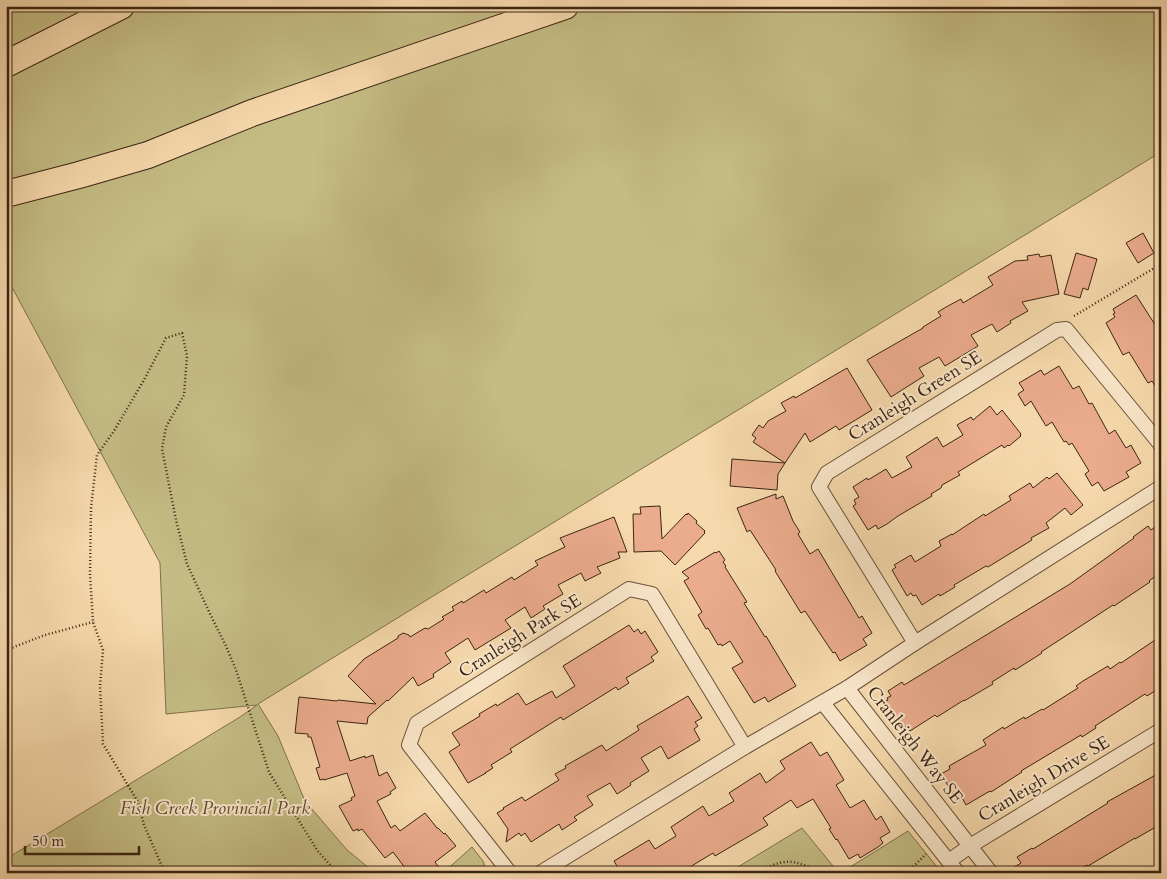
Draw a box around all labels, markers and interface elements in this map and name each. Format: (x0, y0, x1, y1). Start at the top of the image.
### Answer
street label: Cranleigh Green SE (843, 345, 987, 447)
street label: Cranleigh Park SE (454, 588, 586, 684)
street label: Cranleigh Way SE (861, 681, 969, 809)
street label: Cranleigh Drive SE (974, 730, 1114, 828)
park label: Fish Creek Provincial Park (120, 796, 310, 821)
scale bar (25, 824, 139, 856)
text: 50 m (32, 831, 64, 851)

